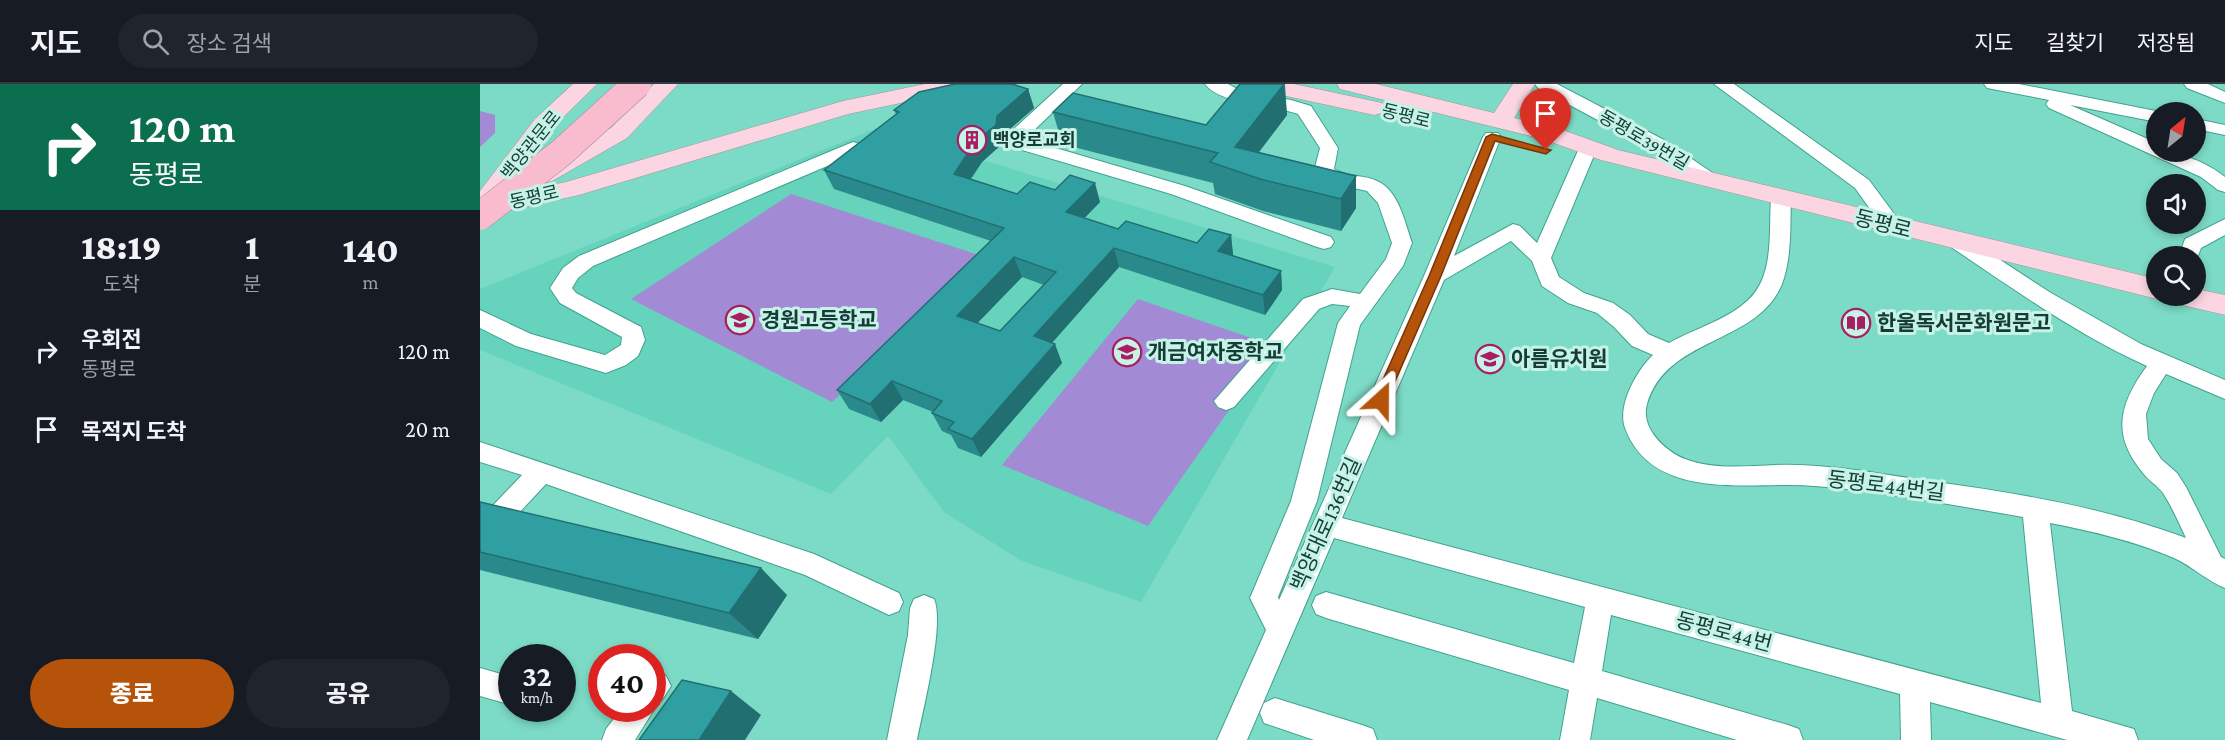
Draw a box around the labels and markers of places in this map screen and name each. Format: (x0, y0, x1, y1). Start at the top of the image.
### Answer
pin (1520, 88, 1571, 150)
building icon: 백양로교회 (956, 124, 988, 156)
place label: 백양로교회 (993, 130, 1076, 150)
school or university icon: 경원고등학교 (724, 304, 756, 336)
library icon: 한울독서문화원문고 (1840, 307, 1872, 339)
place label: 경원고등학교 (761, 308, 877, 332)
place label: 한울독서문화원문고 (1877, 311, 2051, 335)
school or university icon: 개금여자중학교 (1111, 336, 1143, 368)
place label: 개금여자중학교 (1148, 340, 1283, 364)
school or university icon: 아름유치원 (1474, 343, 1506, 375)
place label: 아름유치원 (1511, 347, 1608, 371)

